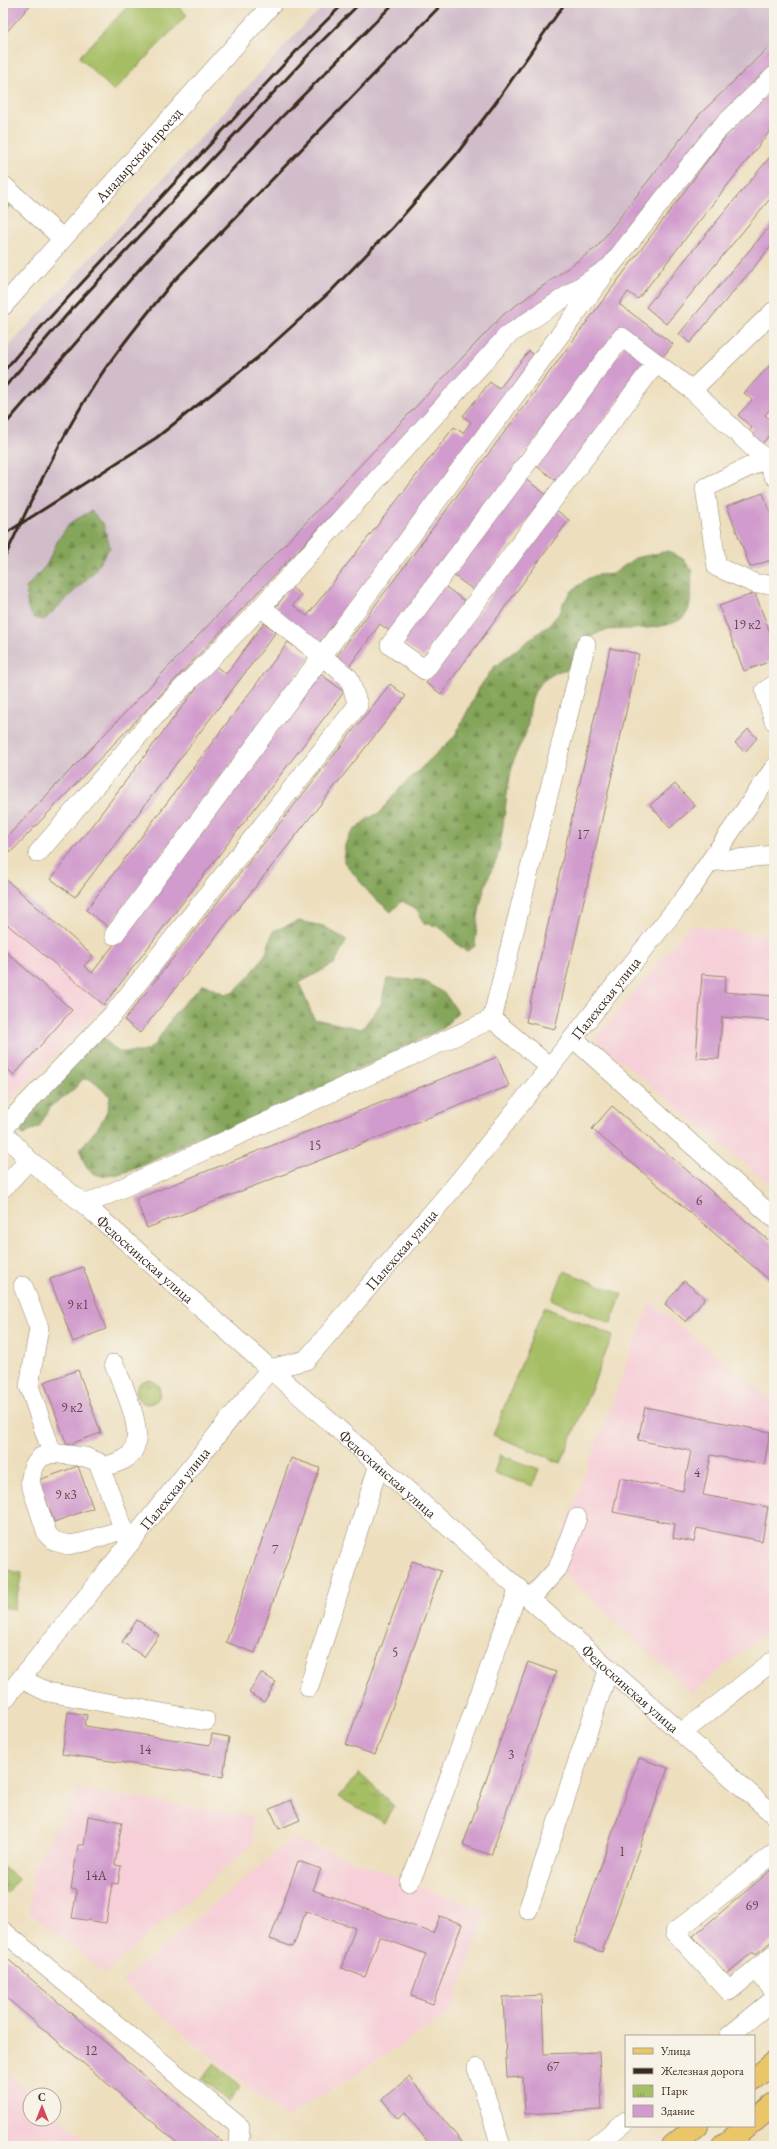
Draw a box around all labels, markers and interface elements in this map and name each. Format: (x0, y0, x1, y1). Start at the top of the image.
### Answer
street label: Анадырский проезд (90, 103, 185, 207)
house number: 19 к2 (733, 616, 762, 633)
house number: 17 (577, 826, 590, 843)
street label: Палехская улица (566, 952, 644, 1043)
house number: 15 (309, 1137, 321, 1154)
house number: 6 (696, 1192, 702, 1209)
street label: Палехская улица (361, 1205, 441, 1294)
street label: Федоскинская улица (93, 1210, 198, 1307)
house number: 9 к1 (67, 1296, 89, 1313)
house number: 9 к2 (61, 1399, 83, 1416)
street label: Федоскинская улица (335, 1425, 441, 1522)
street label: Палехская улица (135, 1443, 213, 1534)
house number: 4 (694, 1464, 701, 1481)
house number: 9 к3 (55, 1486, 77, 1503)
house number: 7 (272, 1541, 279, 1558)
street label: Федоскинская улица (578, 1640, 684, 1736)
house number: 5 (392, 1644, 398, 1661)
house number: 14 (139, 1741, 152, 1758)
house number: 3 (508, 1746, 514, 1763)
house number: 1 (619, 1843, 625, 1860)
house number: 14А (85, 1867, 108, 1884)
house number: 69 (746, 1897, 759, 1914)
legend (625, 2035, 755, 2127)
house number: 12 (85, 2042, 98, 2059)
text: Улица (660, 2043, 691, 2059)
house number: 67 (547, 2058, 560, 2075)
text: Железная дорога (660, 2063, 744, 2079)
text: Парк (661, 2083, 688, 2099)
north arrow (22, 2087, 62, 2127)
text: С (38, 2090, 46, 2104)
text: Здание (661, 2103, 695, 2119)

